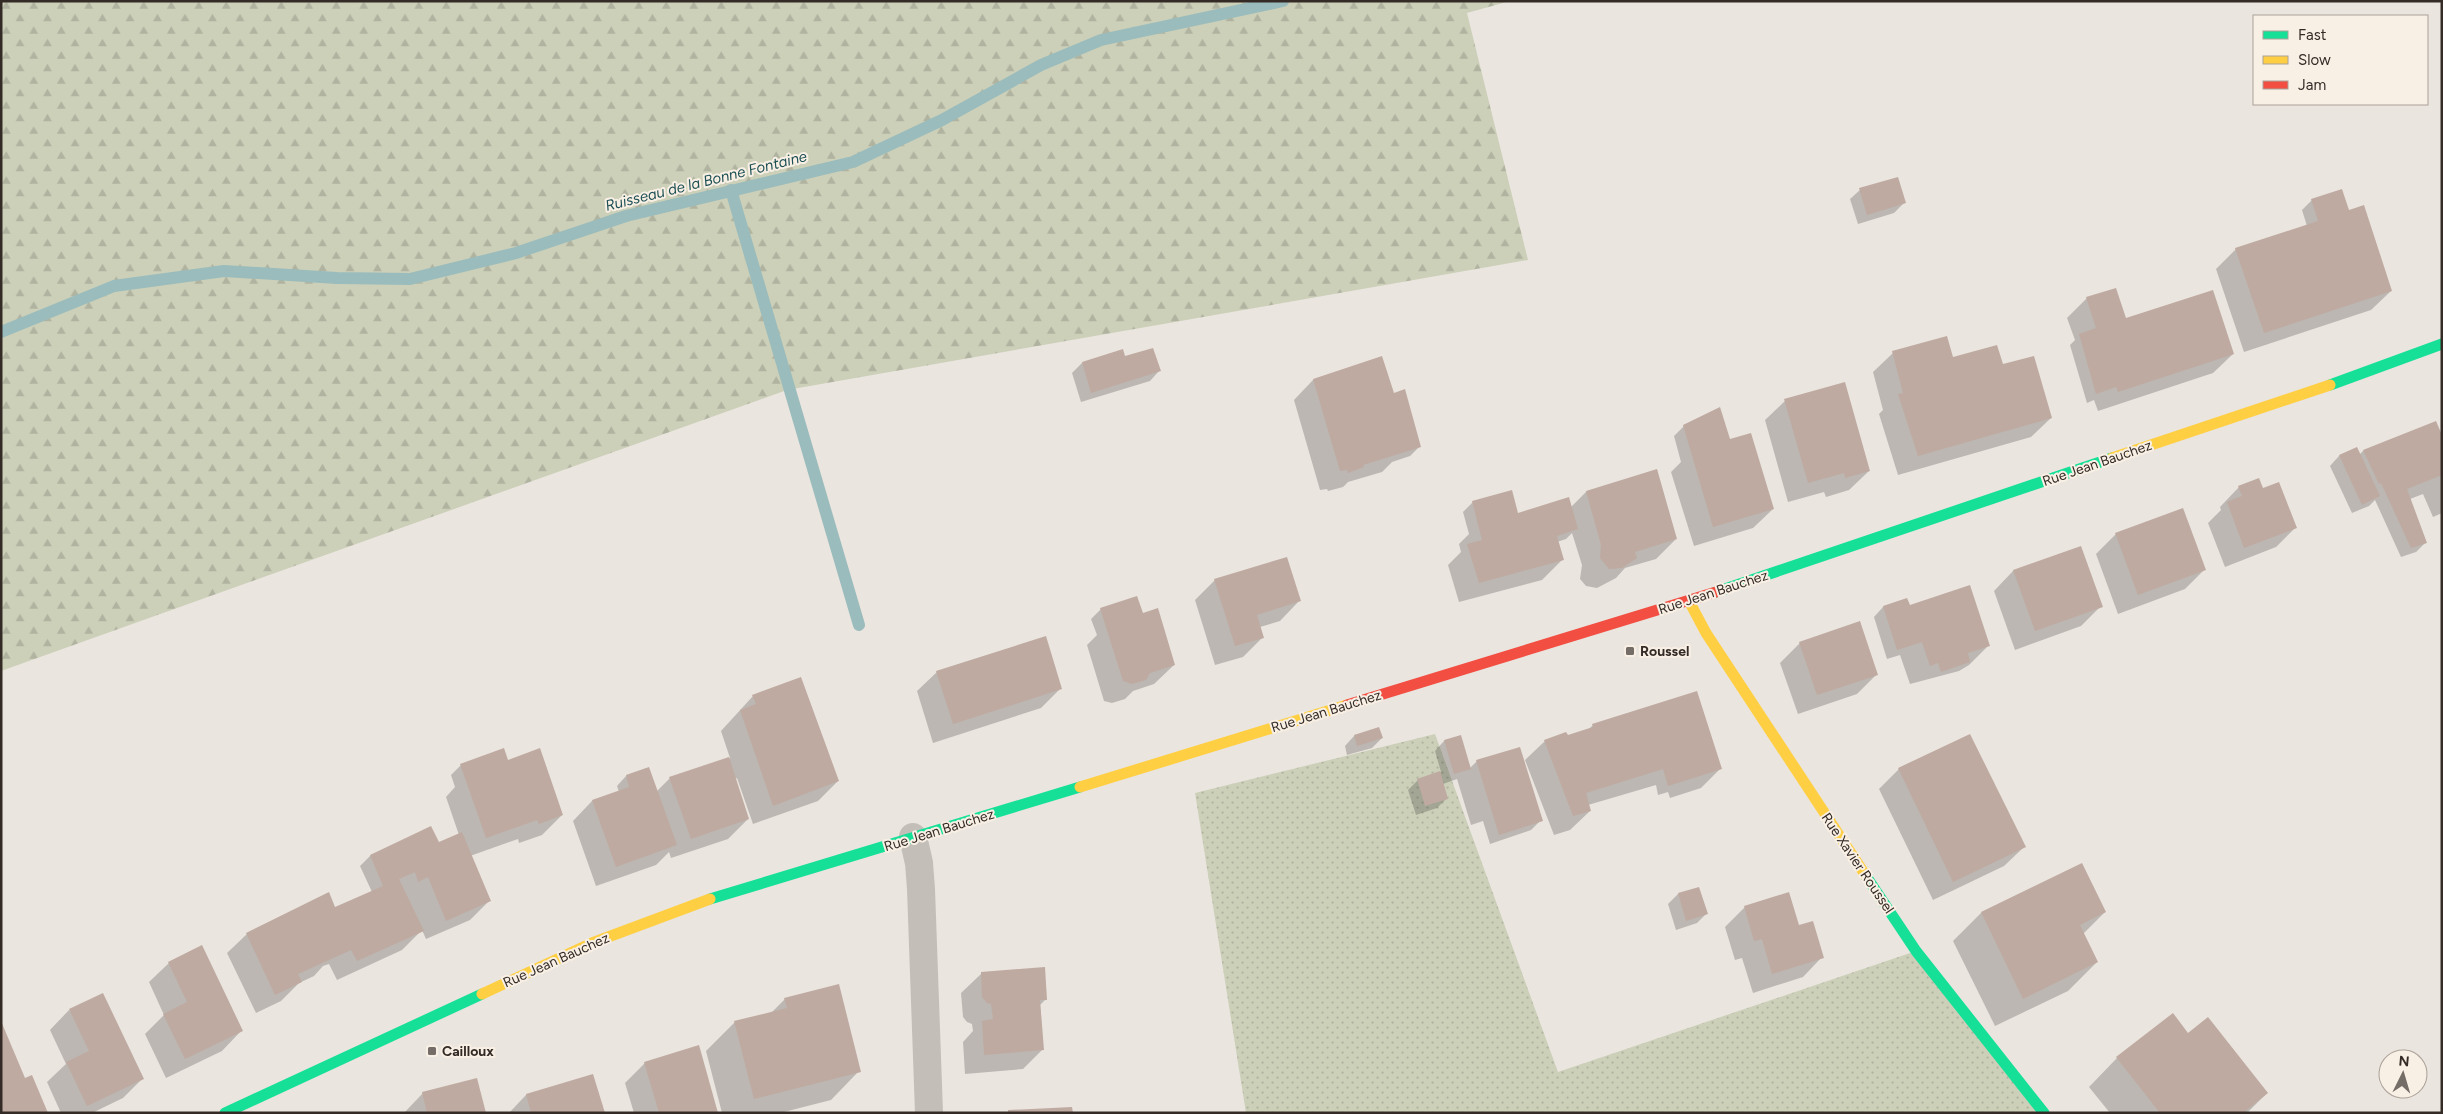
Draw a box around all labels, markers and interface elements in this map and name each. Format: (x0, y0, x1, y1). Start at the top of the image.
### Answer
legend (2253, 15, 2428, 105)
text: Fast (2298, 26, 2327, 44)
text: Slow (2298, 51, 2331, 69)
text: Jam (2298, 76, 2326, 94)
water label: Ruisseau de la Bonne Fontaine (603, 147, 809, 215)
street label: Rue Jean Bauchez (2040, 437, 2154, 490)
street label: Rue Jean Bauchez (1656, 567, 1770, 618)
place label: Roussel (1640, 643, 1689, 660)
marker: Roussel (1624, 645, 1636, 657)
street label: Rue Jean Bauchez (1269, 687, 1383, 736)
street label: Rue Jean Bauchez (882, 806, 996, 855)
street label: Rue Xavier Roussel (1818, 810, 1898, 917)
street label: Rue Jean Bauchez (501, 929, 612, 991)
place label: Cailloux (442, 1043, 494, 1060)
marker: Cailloux (426, 1045, 438, 1057)
north arrow (2378, 1049, 2428, 1099)
text: N (2398, 1053, 2410, 1070)

